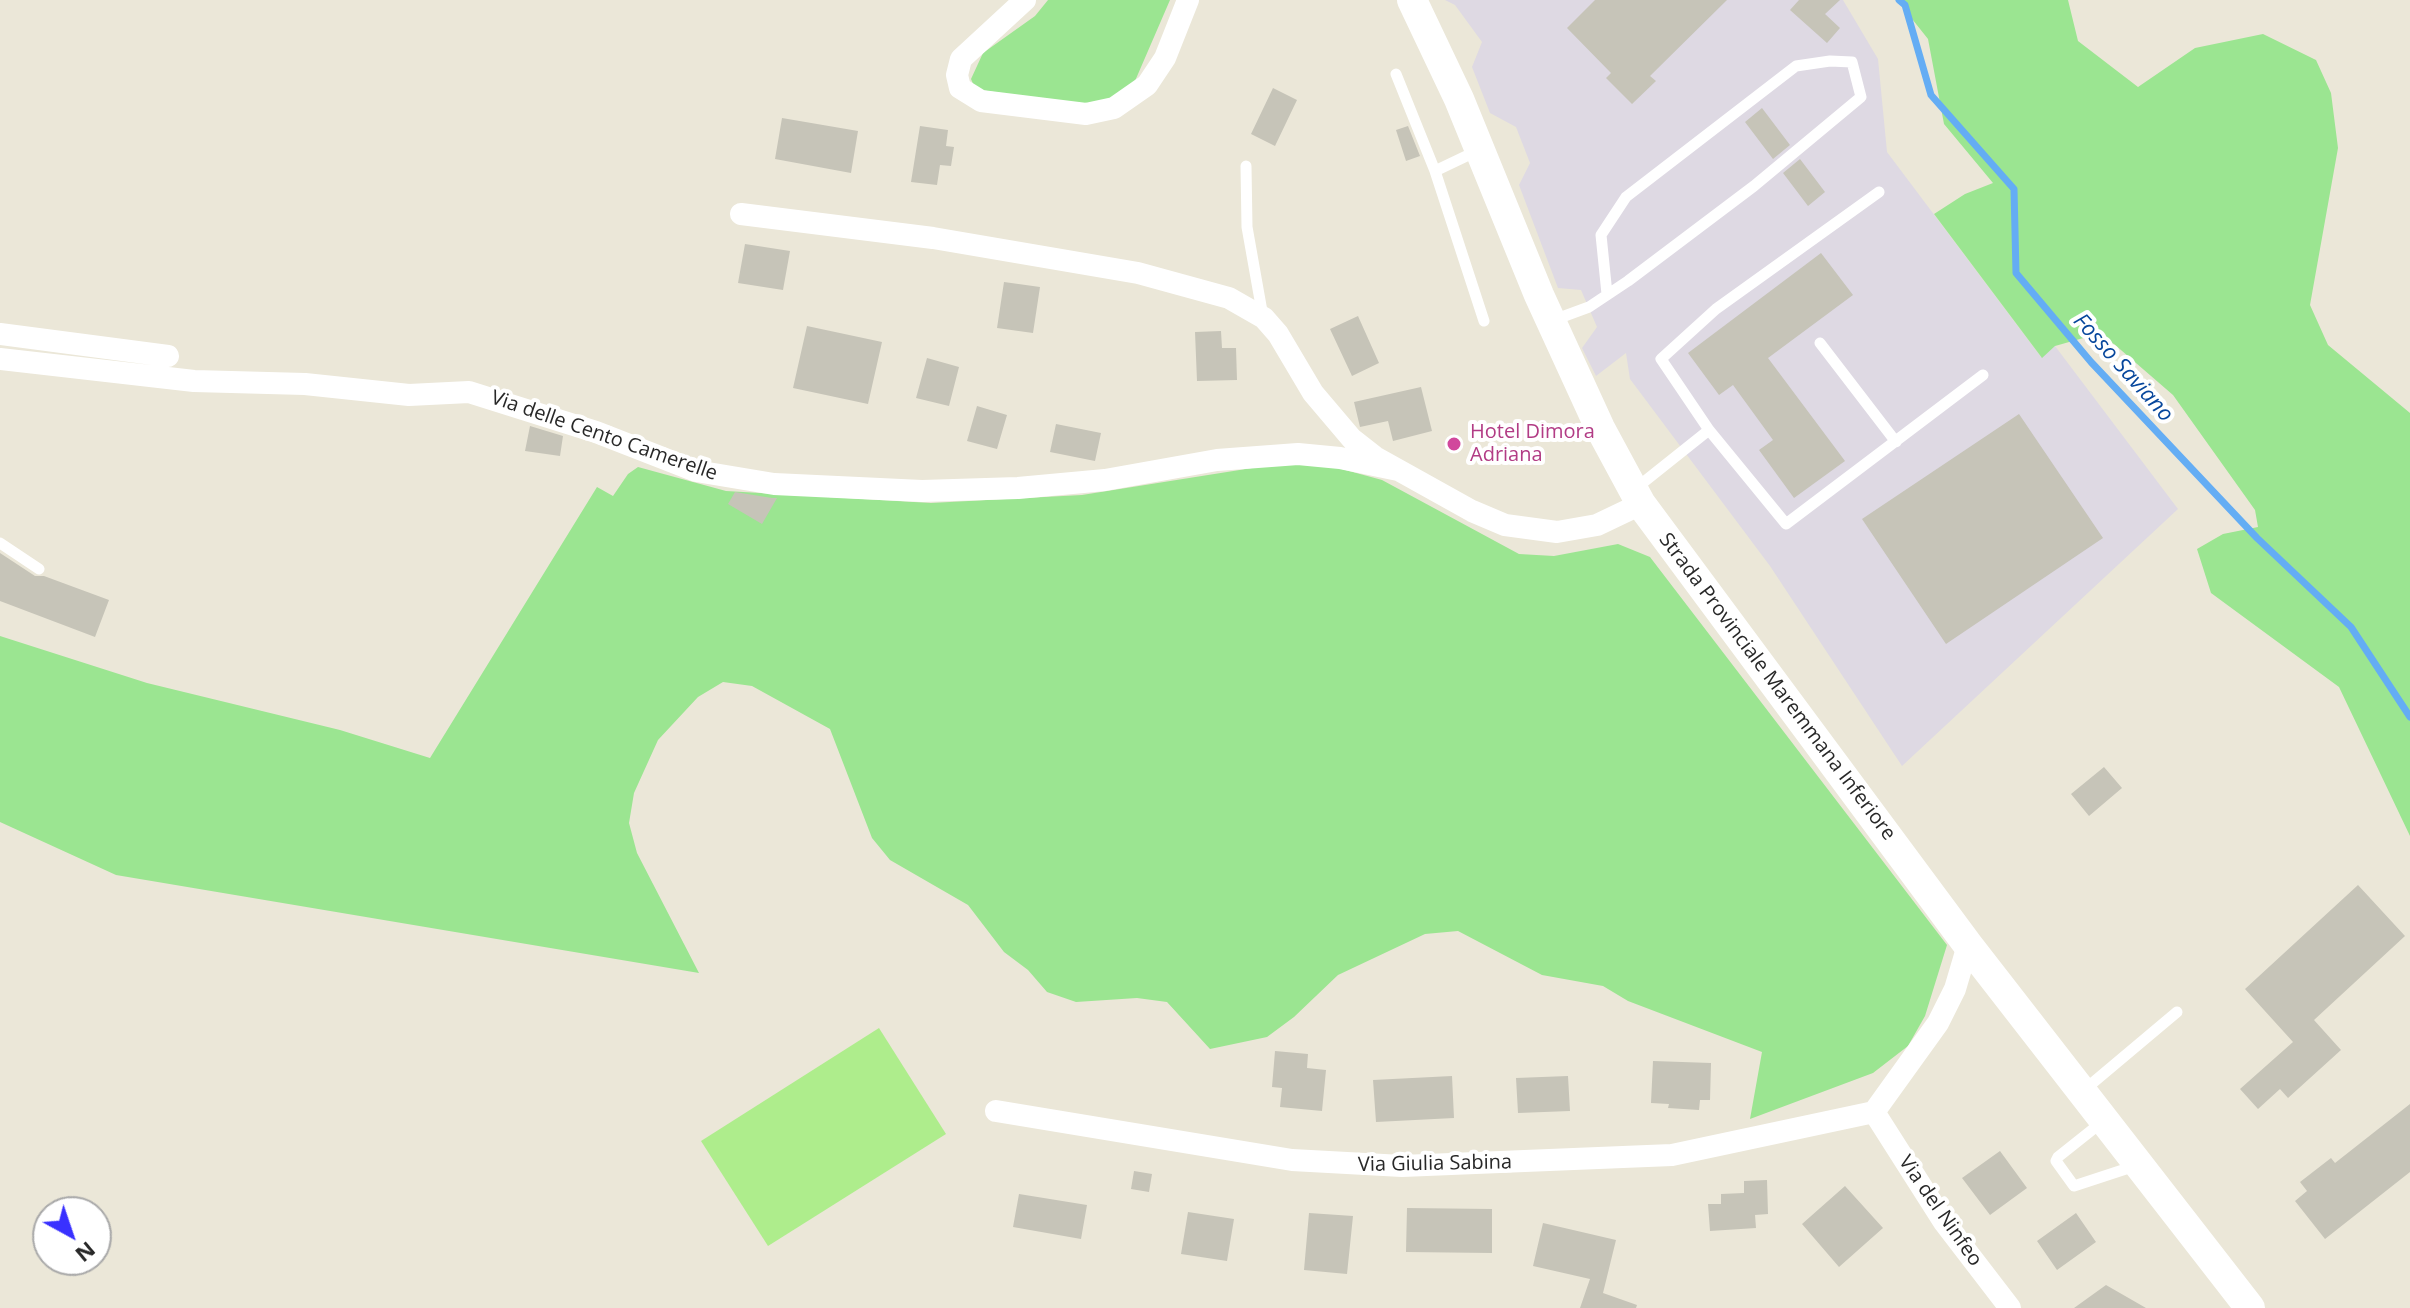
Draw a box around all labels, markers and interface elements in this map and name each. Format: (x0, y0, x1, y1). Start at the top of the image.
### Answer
water label: Fosso Saviano (2067, 308, 2179, 428)
street label: Via delle Cento Camerelle (488, 386, 720, 486)
place label: Hotel Dimora Adriana (1470, 420, 1595, 467)
marker: Hotel Dimora Adriana (1445, 435, 1463, 453)
street label: Strada Provinciale Maremmana Inferiore (1654, 529, 1900, 845)
street label: Via Giulia Sabina (1358, 1151, 1512, 1177)
street label: Via del Ninfeo (1893, 1151, 1987, 1271)
north arrow (32, 1196, 112, 1276)
text: N (70, 1236, 103, 1270)

